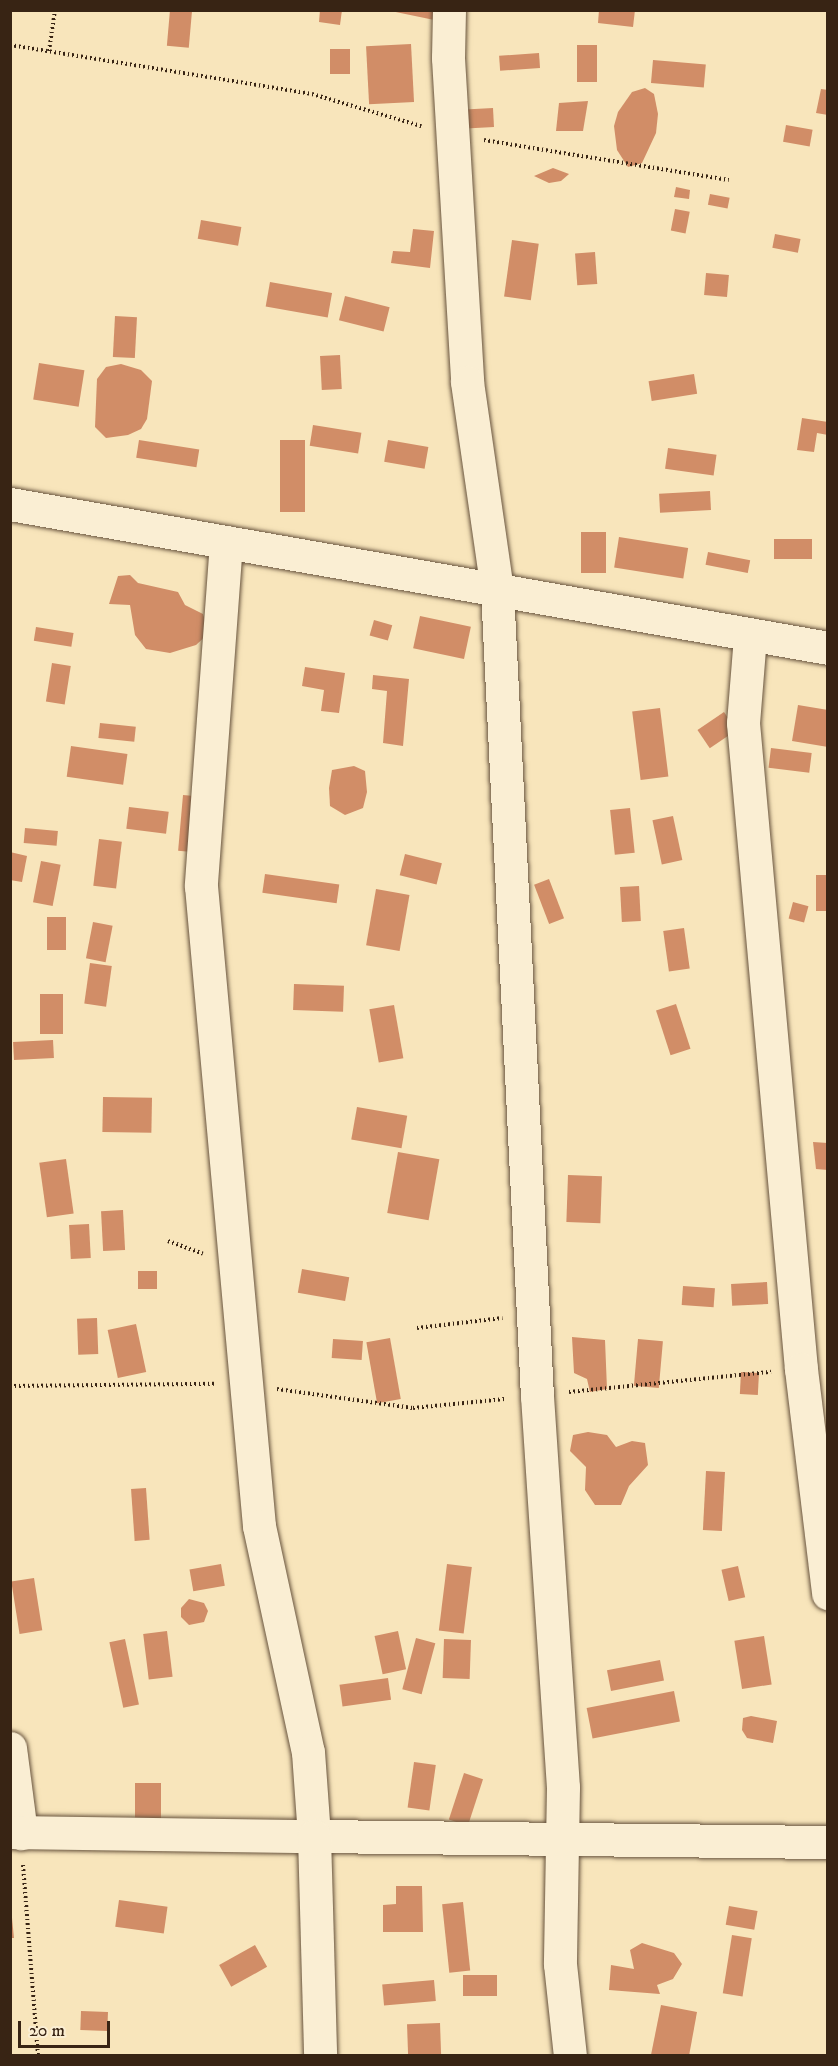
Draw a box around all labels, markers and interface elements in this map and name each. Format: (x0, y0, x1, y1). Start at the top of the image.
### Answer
scale bar (21, 2009, 112, 2047)
text: 20 m (29, 2020, 65, 2042)

